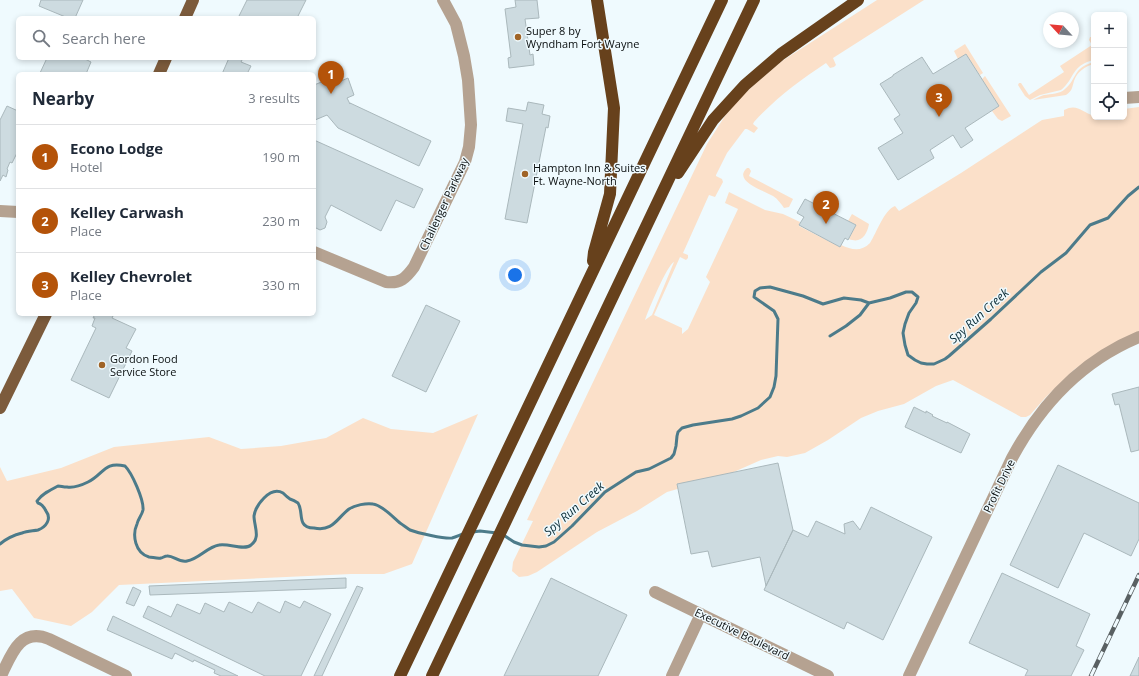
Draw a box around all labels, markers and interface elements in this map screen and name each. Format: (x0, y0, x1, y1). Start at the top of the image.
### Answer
north arrow (1043, 12, 1079, 48)
map controls (1091, 12, 1127, 120)
button: + (1091, 12, 1127, 48)
search box (16, 16, 316, 60)
place label: Super 8 by Wyndham Fort Wayne (526, 23, 639, 51)
icon: search (30, 27, 52, 49)
text: Search here (62, 28, 146, 48)
marker: Super 8 by Wyndham Fort Wayne (513, 32, 523, 42)
button: − (1091, 48, 1127, 84)
pin: 1 (318, 61, 344, 94)
pin: 3 (926, 84, 952, 117)
button: locate (1091, 84, 1127, 120)
text: Nearby (32, 87, 94, 110)
text: 3 results (248, 89, 300, 107)
text: Econo Lodge (70, 138, 163, 158)
text: 1 (41, 148, 49, 166)
text: 190 m (262, 148, 300, 166)
street label: Challenger Parkway (415, 154, 472, 253)
text: Hotel (70, 158, 103, 176)
place label: Hampton Inn & Suites Ft. Wayne-North (533, 160, 645, 188)
marker: Hampton Inn & Suites Ft. Wayne-North (520, 169, 530, 179)
pin: 2 (813, 191, 839, 224)
text: Kelley Carwash (70, 202, 184, 222)
text: 2 (41, 212, 49, 230)
text: 230 m (262, 212, 300, 230)
text: Place (70, 222, 102, 240)
your location (505, 265, 525, 285)
text: Kelley Chevrolet (70, 266, 192, 286)
text: 3 (41, 276, 49, 294)
text: 330 m (262, 276, 300, 294)
water label: Spy Run Creek (945, 283, 1013, 347)
text: Place (70, 286, 102, 304)
place label: Gordon Food Service Store (110, 351, 178, 379)
marker: Gordon Food Service Store (97, 360, 107, 370)
street label: Profit Drive (979, 456, 1018, 515)
water label: Spy Run Creek (540, 477, 608, 540)
street label: Executive Boulevard (692, 604, 792, 663)

